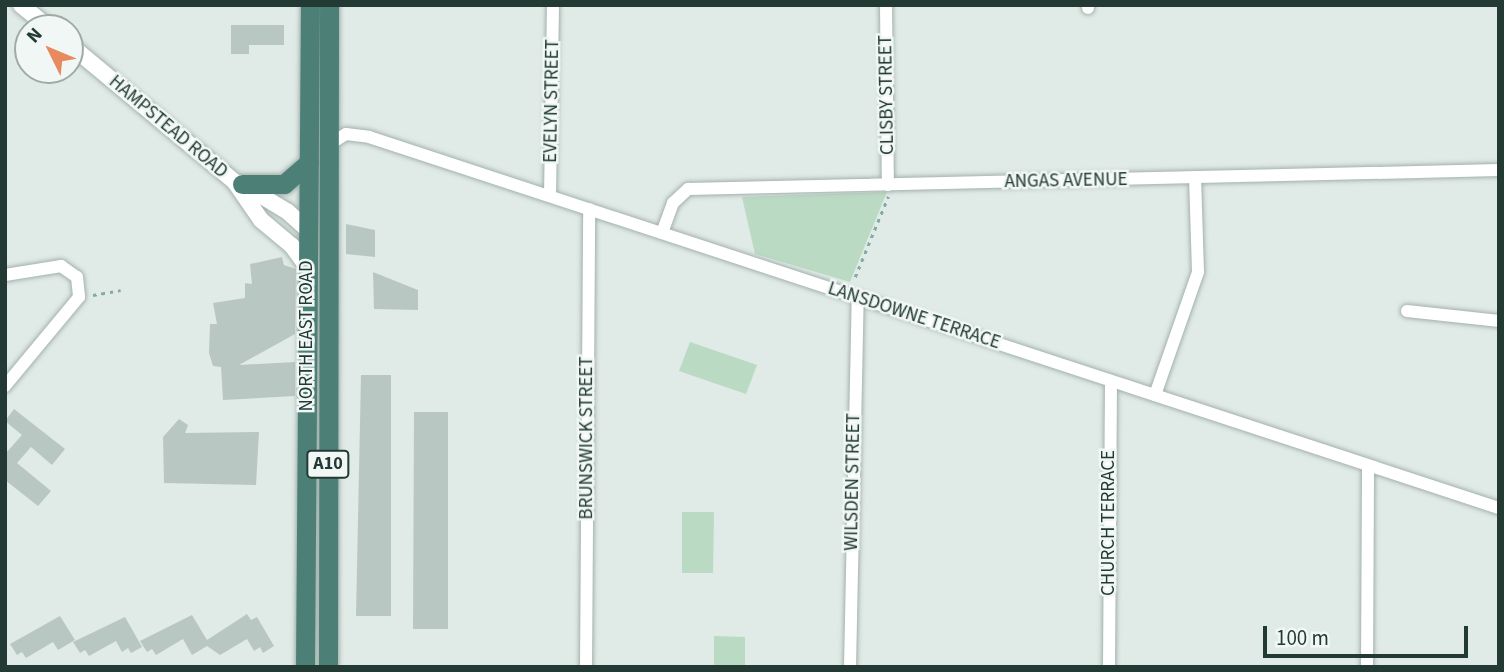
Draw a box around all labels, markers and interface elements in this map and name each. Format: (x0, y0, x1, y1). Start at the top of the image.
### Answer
north arrow (14, 14, 84, 84)
text: N (21, 22, 49, 50)
street label: CLISBY STREET (875, 35, 899, 155)
street label: EVELYN STREET (540, 39, 564, 163)
street label: HAMPSTEAD ROAD (104, 71, 232, 183)
street label: ANGAS AVENUE (1004, 169, 1128, 193)
street label: NORTH EAST ROAD (296, 260, 318, 412)
street label: LANSDOWNE TERRACE (825, 277, 1003, 355)
street label: BRUNSWICK STREET (576, 356, 598, 520)
street label: WILSDEN STREET (840, 413, 866, 551)
road number: A10 (305, 450, 351, 478)
street label: CHURCH TERRACE (1098, 450, 1120, 596)
scale bar (1266, 612, 1471, 656)
text: 100 m (1276, 623, 1329, 653)

